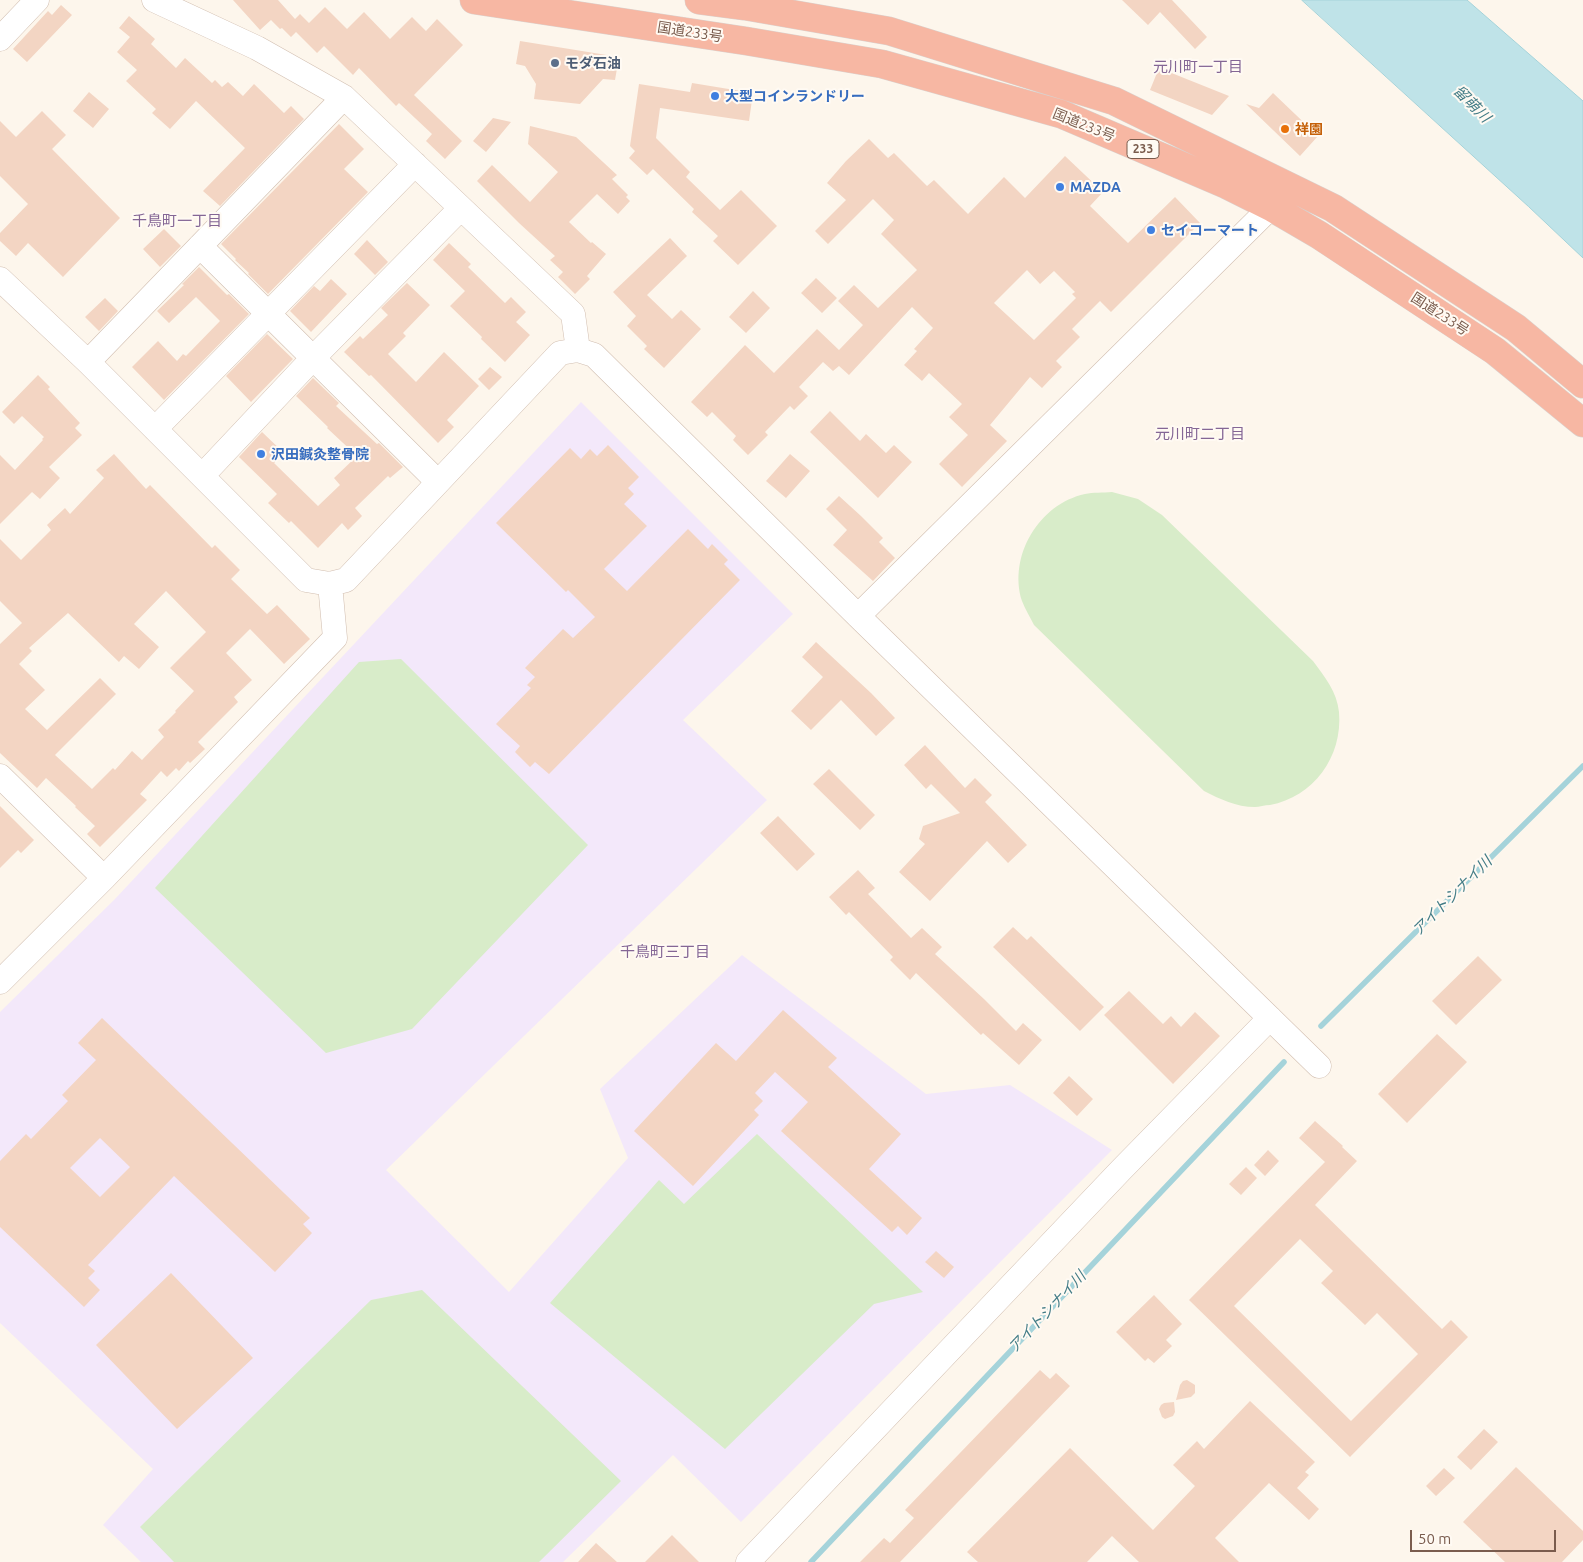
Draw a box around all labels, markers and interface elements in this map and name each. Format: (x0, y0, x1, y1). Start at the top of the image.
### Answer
street label: 国道233号 (656, 19, 724, 45)
place label: モダ石油 (565, 55, 621, 71)
marker: モダ石油 (549, 57, 561, 69)
district label: 元川町一丁目 (1153, 58, 1243, 76)
water label: 留萌川 (1450, 82, 1494, 126)
place label: 大型コインランドリー (725, 88, 865, 104)
marker: 大型コインランドリー (709, 90, 721, 102)
street label: 国道233号 (1050, 105, 1118, 145)
place label: 祥園 (1295, 121, 1323, 137)
marker: 祥園 (1279, 123, 1291, 135)
road number: 233 (1127, 140, 1159, 158)
place label: MAZDA (1070, 179, 1121, 195)
marker: MAZDA (1054, 181, 1066, 193)
district label: 千鳥町一丁目 (132, 212, 222, 230)
place label: セイコーマート (1161, 222, 1259, 238)
marker: セイコーマート (1145, 224, 1157, 236)
street label: 国道233号 (1408, 289, 1472, 339)
district label: 元川町二丁目 (1155, 425, 1245, 443)
place label: 沢田鍼灸整骨院 (271, 446, 369, 462)
marker: 沢田鍼灸整骨院 (255, 448, 267, 460)
water label: アイトシナイ川 (1409, 853, 1495, 939)
district label: 千鳥町三丁目 (620, 943, 710, 961)
water label: アイトシナイ川 (1005, 1267, 1089, 1357)
scale bar (1413, 1520, 1559, 1552)
text: 50 m (1418, 1530, 1451, 1547)

